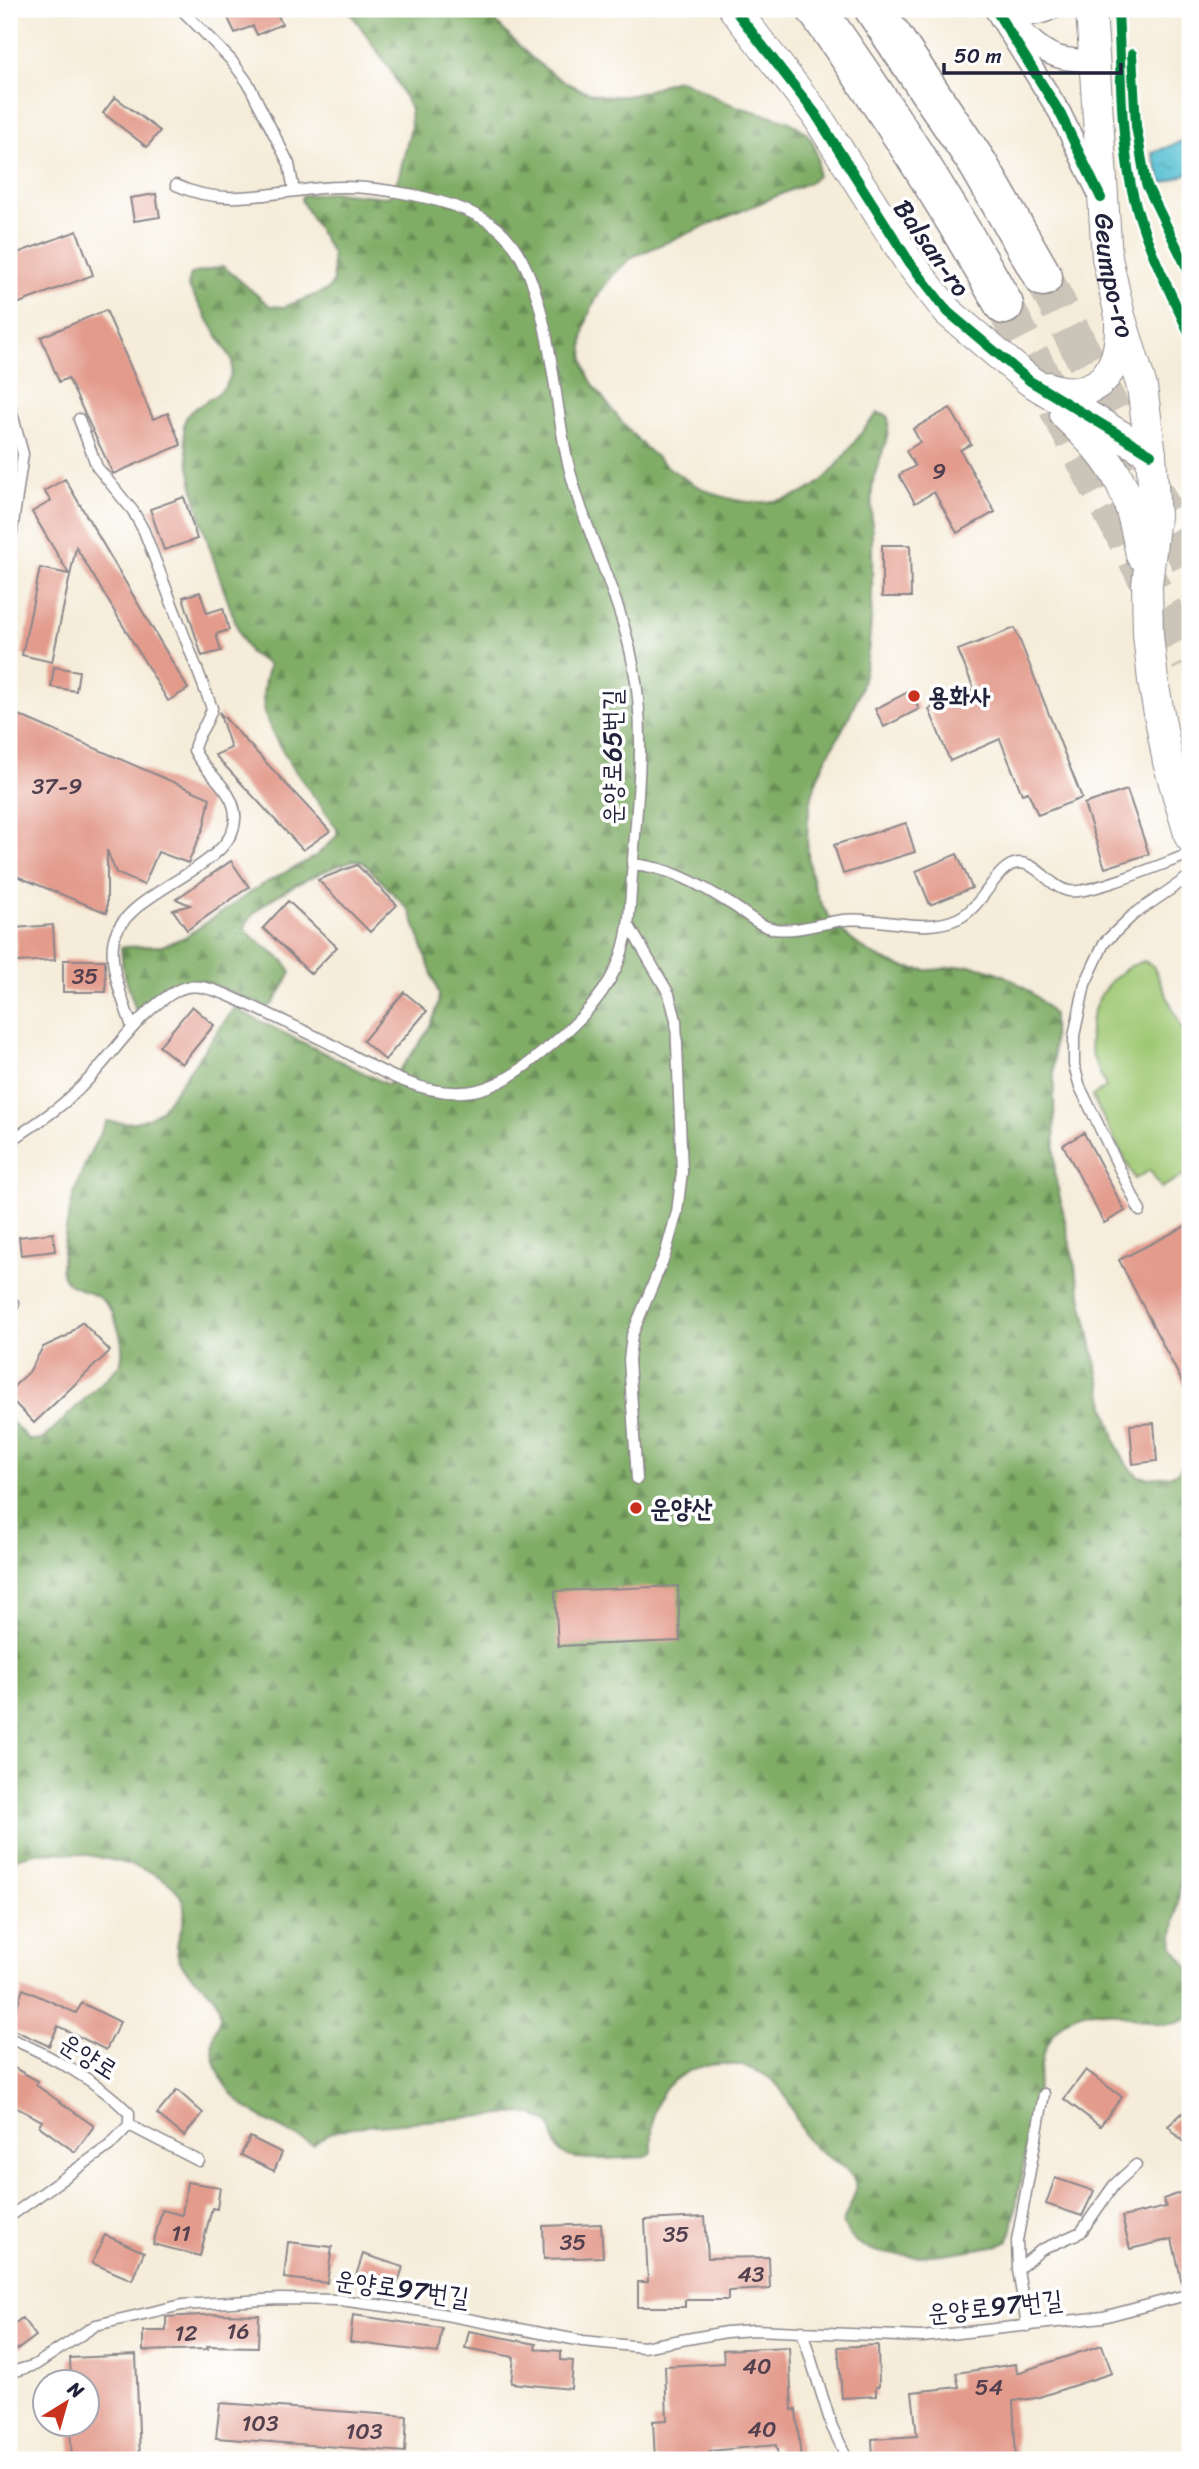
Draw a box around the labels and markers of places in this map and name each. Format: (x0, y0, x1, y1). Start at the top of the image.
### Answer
place label: 용화사 (928, 673, 991, 719)
marker: 용화사 (906, 688, 922, 704)
place label: 운양산 (650, 1485, 713, 1531)
marker: 운양산 (628, 1500, 644, 1516)

